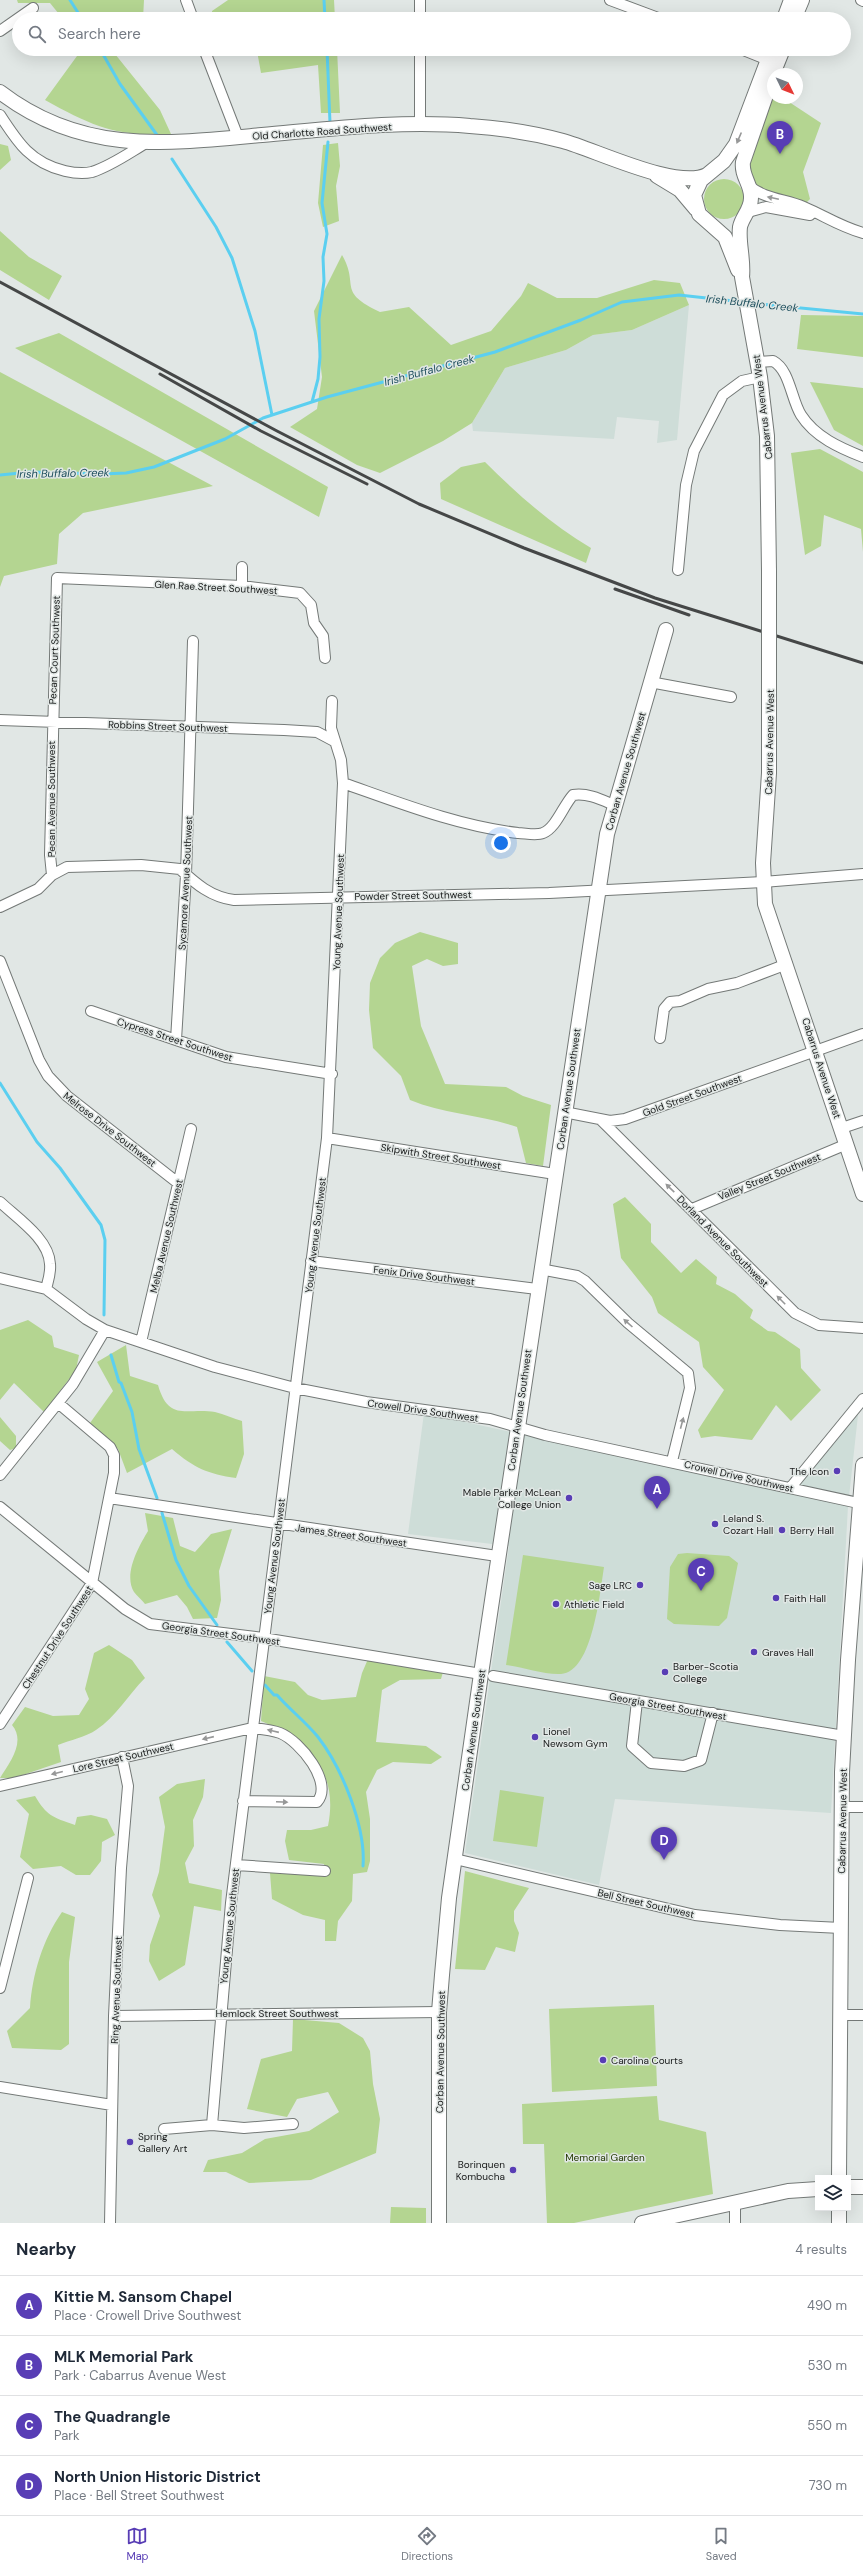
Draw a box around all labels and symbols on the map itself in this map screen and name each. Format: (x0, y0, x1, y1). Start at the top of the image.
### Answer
north arrow (767, 68, 803, 104)
street label: Old Charlotte Road Southwest (252, 120, 392, 143)
pin: B (767, 121, 793, 154)
one-way arrow (735, 132, 741, 144)
one-way arrow (767, 195, 779, 201)
water label: Irish Buffalo Creek (705, 291, 799, 315)
water label: Irish Buffalo Creek (382, 351, 476, 389)
street label: Cabarrus Avenue West (750, 354, 775, 460)
water label: Irish Buffalo Creek (16, 465, 110, 481)
street label: Glen Rae Street Southwest (154, 578, 278, 597)
street label: Pecan Court Southwest (46, 595, 63, 705)
street label: Cabarrus Avenue West (762, 689, 777, 795)
street label: Corban Avenue Southwest (602, 710, 649, 832)
street label: Robbins Street Southwest (108, 718, 228, 735)
street label: Pecan Avenue Southwest (45, 741, 58, 857)
street label: Sycamore Avenue Southwest (175, 816, 196, 950)
your location (491, 833, 511, 853)
street label: Young Avenue Southwest (330, 854, 347, 970)
street label: Powder Street Southwest (354, 888, 472, 903)
street label: Cypress Street Southwest (115, 1015, 234, 1064)
street label: Cabarrus Avenue West (799, 1016, 844, 1120)
street label: Corban Avenue Southwest (554, 1027, 583, 1151)
street label: Gold Street Southwest (641, 1071, 744, 1119)
street label: Melrose Drive Southwest (61, 1089, 159, 1170)
street label: Skipwith Street Southwest (380, 1141, 502, 1172)
street label: Valley Street Southwest (716, 1150, 823, 1203)
street label: Young Avenue Southwest (302, 1177, 329, 1294)
street label: Melba Avenue Southwest (147, 1178, 186, 1294)
one-way arrow (665, 1183, 675, 1193)
street label: Dorland Avenue Southwest (674, 1193, 771, 1290)
street label: Fenix Drive Southwest (373, 1263, 475, 1288)
one-way arrow (776, 1295, 786, 1305)
one-way arrow (623, 1318, 633, 1327)
street label: Corban Avenue Southwest (505, 1348, 534, 1472)
street label: Crowell Drive Southwest (367, 1396, 479, 1425)
one-way arrow (679, 1417, 685, 1429)
street label: Crowell Drive Southwest (683, 1458, 795, 1495)
place label: The Icon (790, 1465, 829, 1478)
marker: The Icon (832, 1466, 842, 1476)
pin: A (644, 1476, 670, 1509)
place label: Mable Parker McLean College Union (463, 1486, 561, 1511)
marker: Mable Parker McLean College Union (564, 1493, 574, 1503)
street label: Young Avenue Southwest (261, 1498, 288, 1615)
place label: Leland S. Cozart Hall (723, 1512, 773, 1537)
marker: Leland S. Cozart Hall (710, 1519, 720, 1529)
street label: James Street Southwest (294, 1521, 408, 1550)
place label: Berry Hall (790, 1524, 834, 1537)
marker: Berry Hall (777, 1525, 787, 1535)
pin: C (688, 1558, 714, 1591)
place label: Sage LRC (589, 1579, 632, 1592)
marker: Sage LRC (635, 1580, 645, 1590)
street label: Chestnut Drive Southwest (19, 1583, 96, 1691)
place label: Faith Hall (784, 1592, 826, 1605)
marker: Faith Hall (771, 1593, 781, 1603)
place label: Athletic Field (564, 1598, 624, 1611)
marker: Athletic Field (551, 1599, 561, 1609)
street label: Georgia Street Southwest (161, 1619, 281, 1648)
place label: Graves Hall (762, 1646, 814, 1659)
marker: Graves Hall (749, 1647, 759, 1657)
place label: Barber-Scotia College (673, 1660, 738, 1685)
marker: Barber-Scotia College (660, 1667, 670, 1677)
street label: Corban Avenue Southwest (459, 1668, 488, 1792)
street label: Georgia Street Southwest (608, 1690, 728, 1723)
place label: Lionel Newsom Gym (543, 1725, 608, 1750)
one-way arrow (267, 1728, 279, 1734)
marker: Lionel Newsom Gym (530, 1732, 540, 1742)
one-way arrow (202, 1735, 215, 1741)
street label: Lore Street Southwest (72, 1740, 175, 1775)
street label: Cabarrus Avenue West (835, 1768, 850, 1874)
one-way arrow (51, 1770, 63, 1776)
one-way arrow (276, 1798, 288, 1805)
pin: D (651, 1827, 677, 1860)
street label: Young Avenue Southwest (217, 1868, 242, 1985)
street label: Bell Street Southwest (596, 1886, 696, 1921)
street label: Ring Avenue Southwest (108, 1936, 125, 2044)
street label: Corban Avenue Southwest (433, 1991, 448, 2113)
street label: Hemlock Street Southwest (216, 2007, 339, 2020)
place label: Carolina Courts (611, 2054, 683, 2067)
marker: Carolina Courts (598, 2055, 608, 2065)
place label: Spring Gallery Art (138, 2130, 187, 2155)
marker: Spring Gallery Art (125, 2137, 135, 2147)
park label: Memorial Garden (565, 2151, 645, 2164)
place label: Borinquen Kombucha (456, 2158, 505, 2183)
marker: Borinquen Kombucha (508, 2165, 518, 2175)

